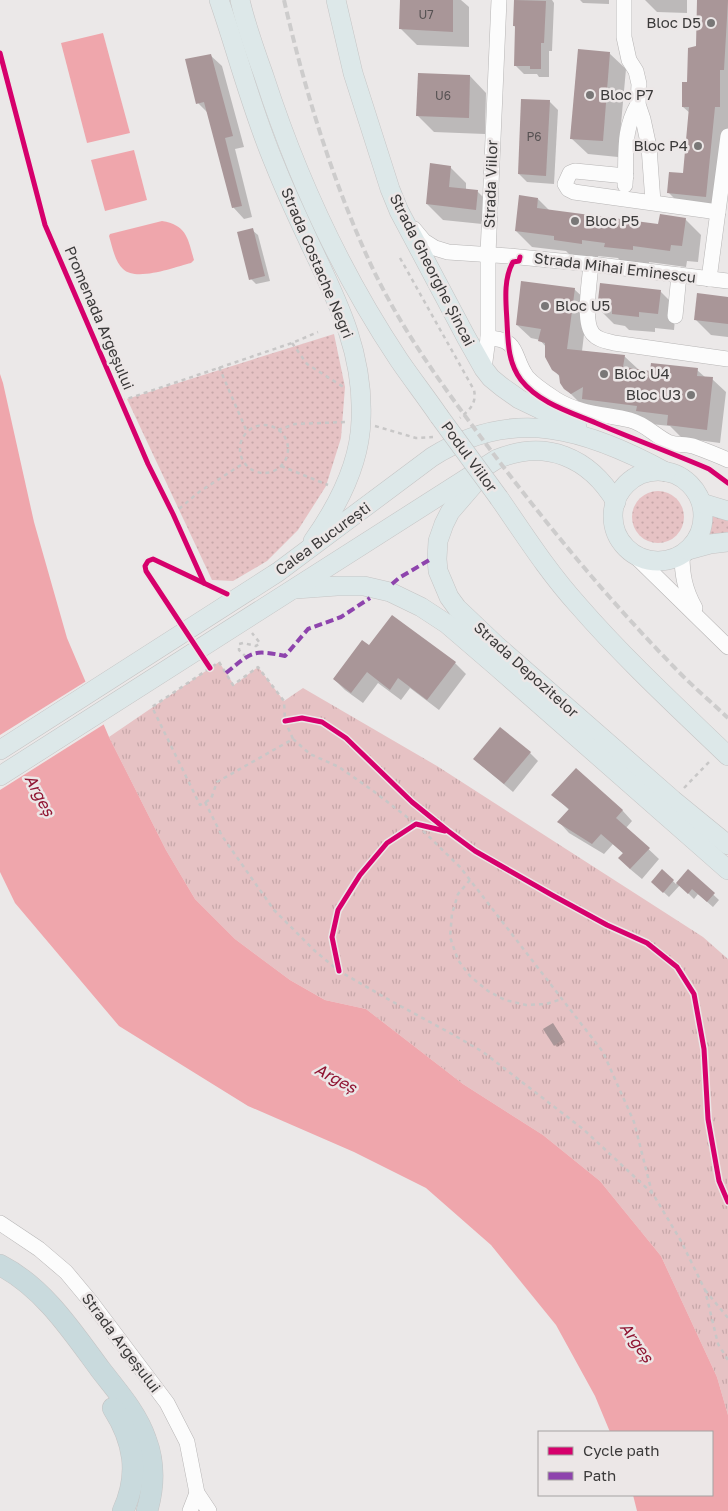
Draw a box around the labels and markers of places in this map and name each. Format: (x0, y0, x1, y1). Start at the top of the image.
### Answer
place label: Bloc D5 (646, 13, 701, 31)
marker: Bloc D5 (705, 17, 717, 29)
place label: Bloc P7 (600, 85, 653, 103)
marker: Bloc P7 (584, 89, 596, 101)
place label: Bloc P4 (633, 136, 688, 154)
marker: Bloc P4 (692, 140, 704, 152)
place label: Bloc P5 (585, 211, 639, 229)
marker: Bloc P5 (569, 215, 581, 227)
place label: Bloc U5 (555, 296, 610, 314)
marker: Bloc U5 (539, 300, 551, 312)
place label: Bloc U4 (614, 364, 670, 382)
marker: Bloc U4 (598, 368, 610, 380)
place label: Bloc U3 (626, 385, 681, 403)
marker: Bloc U3 (685, 389, 697, 401)

